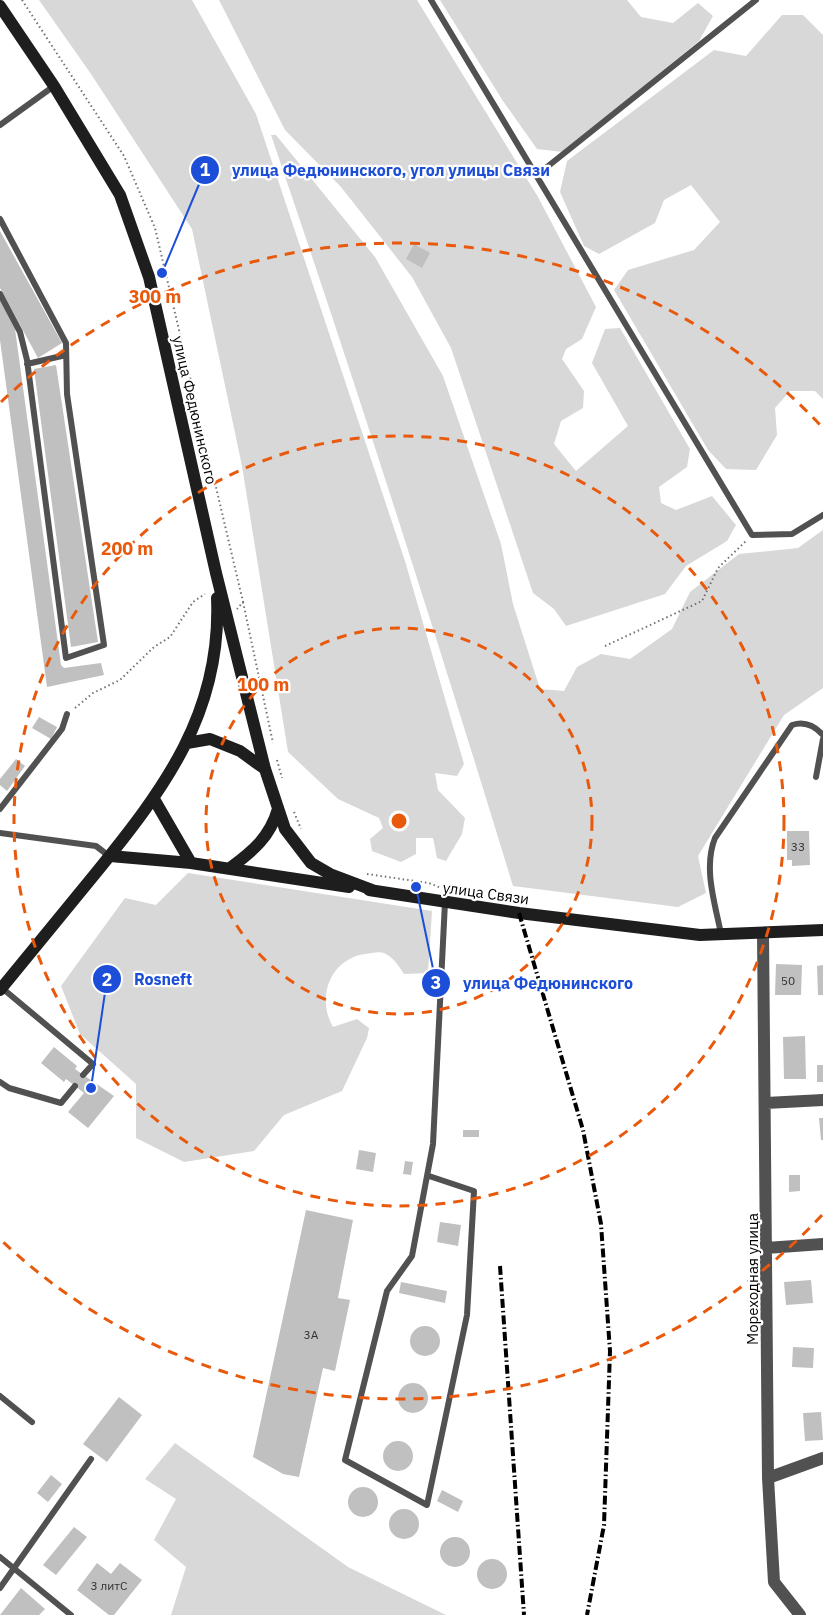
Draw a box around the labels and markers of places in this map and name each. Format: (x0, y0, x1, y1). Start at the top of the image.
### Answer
callout: улица Федюнинского, угол улицы Связи (190, 153, 562, 187)
centre of rings (389, 811, 409, 831)
callout: Rosneft (92, 962, 204, 996)
callout: улица Федюнинского (421, 966, 645, 1000)

